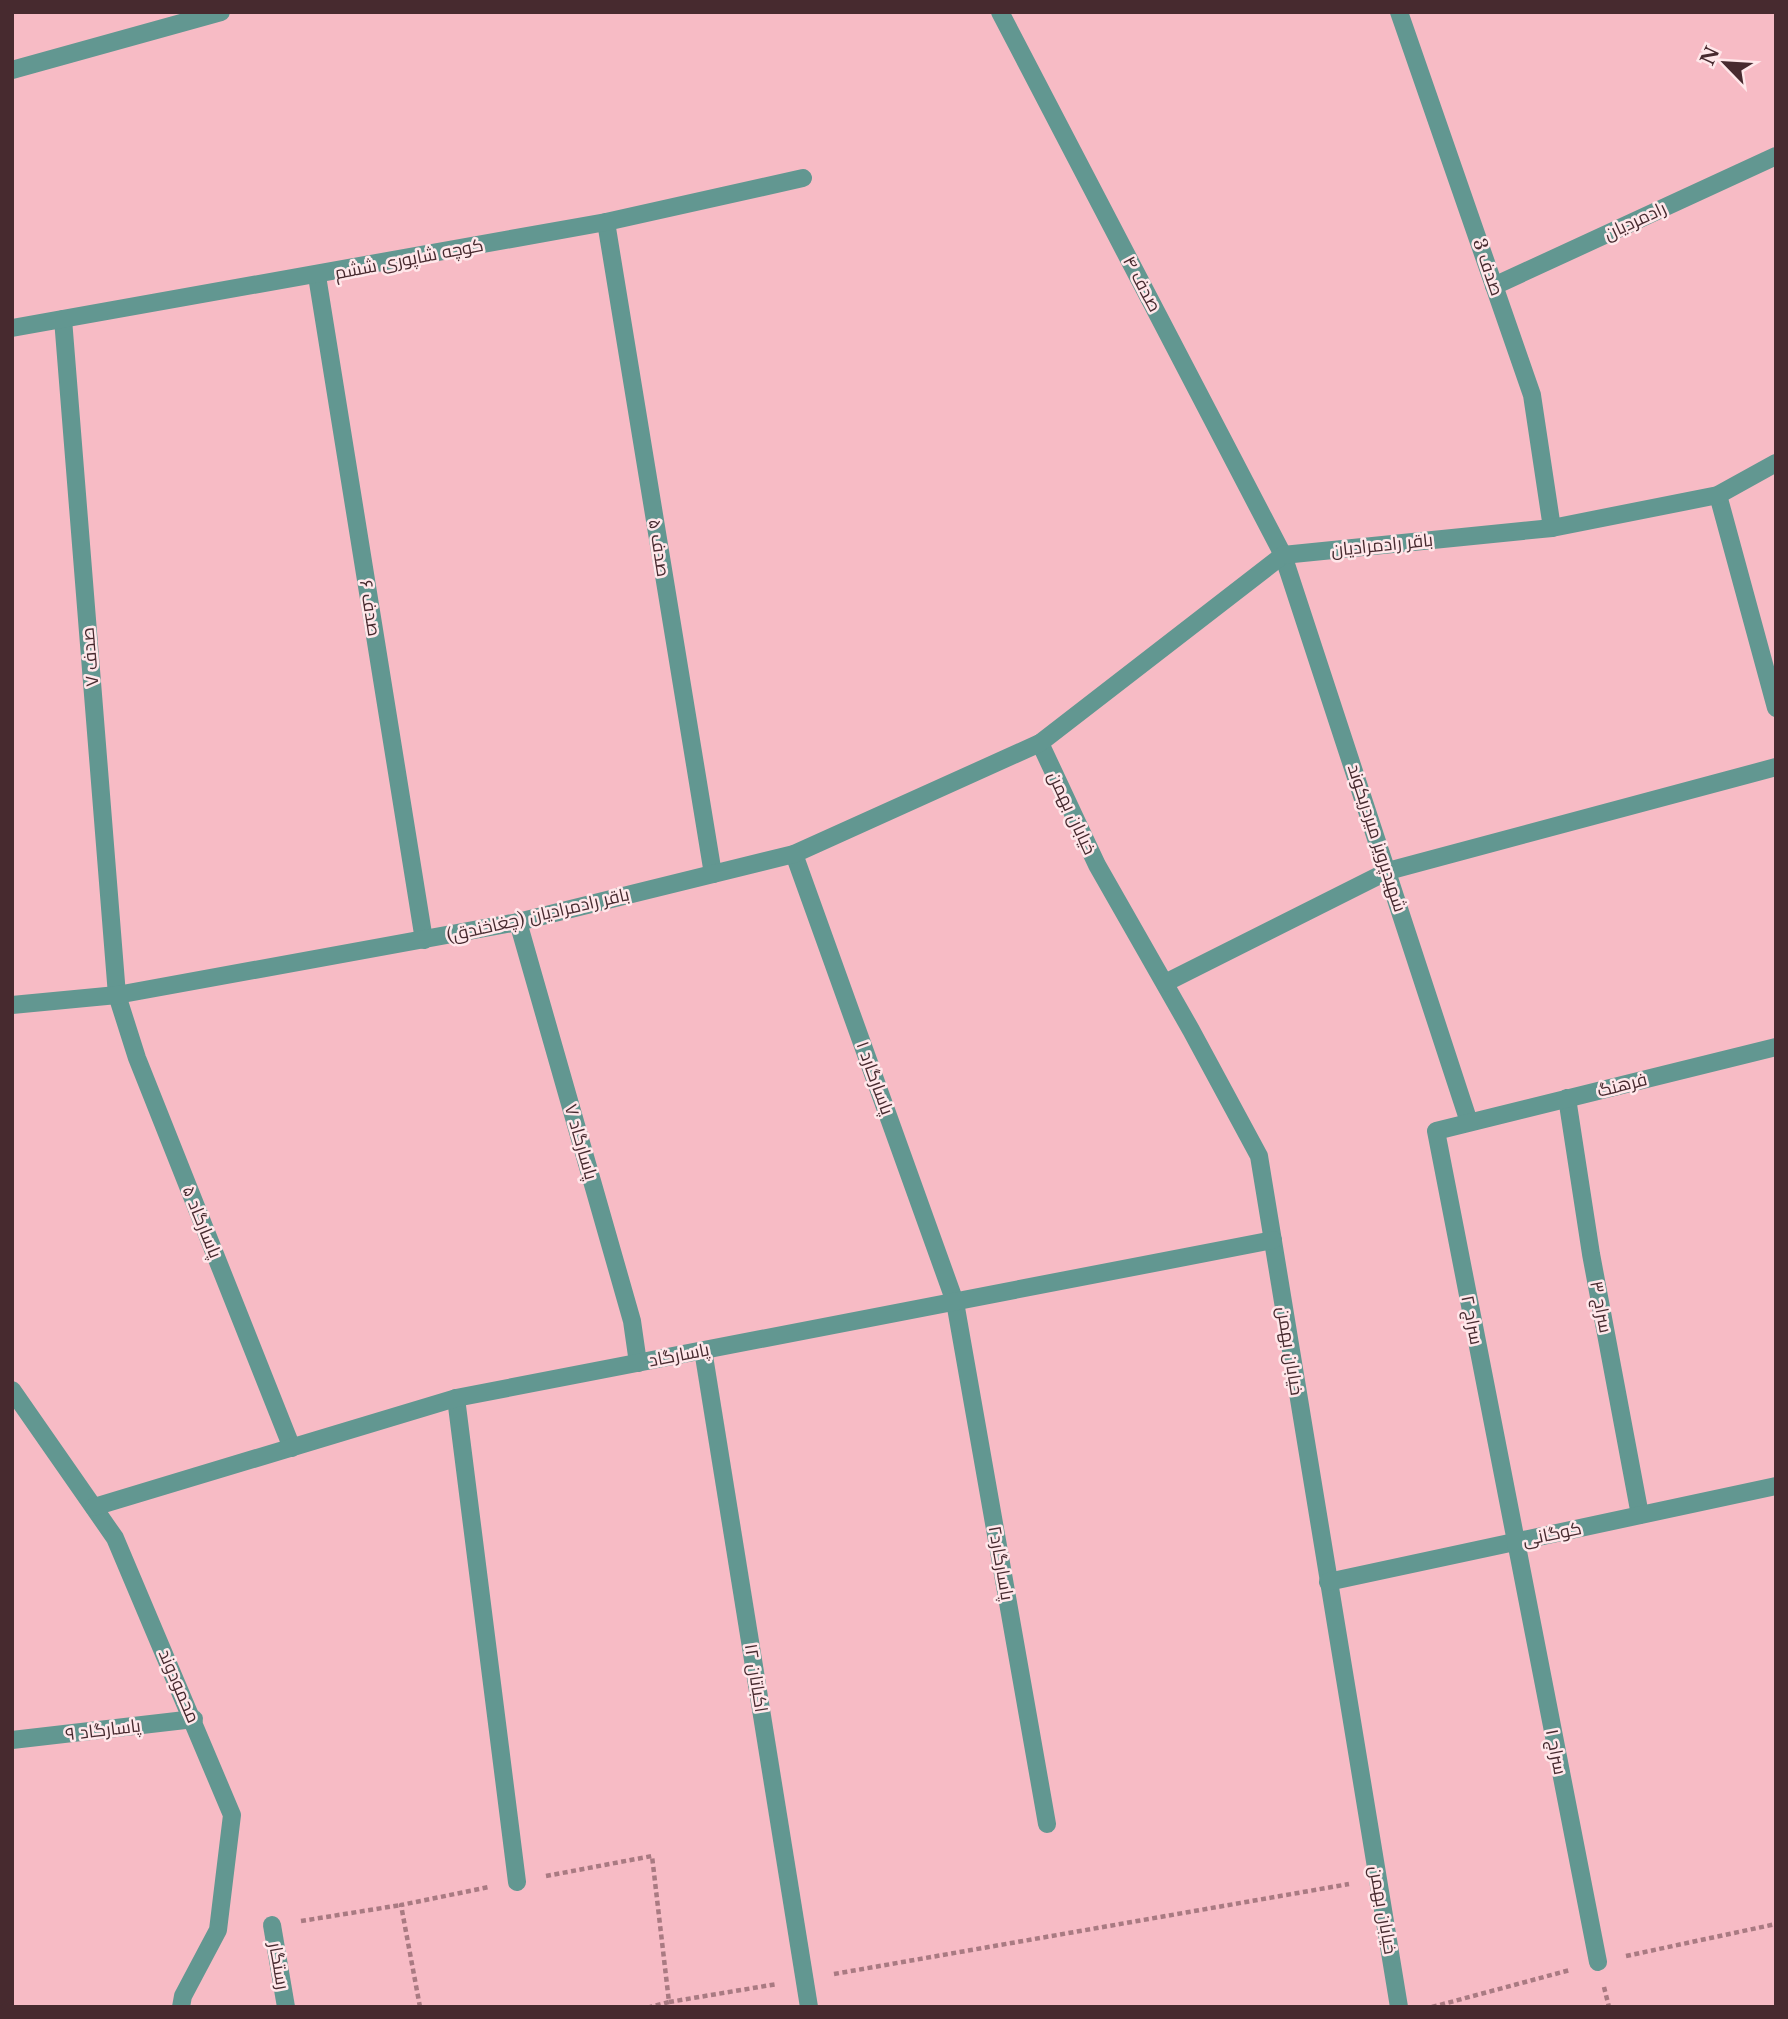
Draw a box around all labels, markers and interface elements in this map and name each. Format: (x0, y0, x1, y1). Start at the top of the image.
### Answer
north arrow (1690, 28, 1760, 98)
text: N (1696, 43, 1724, 69)
street label: رادمردیان (1600, 197, 1670, 245)
street label: کوچه شاپوری ششم (333, 234, 485, 285)
street label: صدف 3 (1468, 235, 1508, 299)
street label: صدف ۴ (1118, 252, 1166, 316)
street label: صدف ۵ (644, 518, 674, 578)
street label: باقر رادمرادیان (1330, 529, 1434, 561)
street label: صدف ۶ (355, 578, 385, 638)
street label: صدف ۷ (76, 626, 104, 688)
street label: شهیدپرویز میردریکوند (1342, 761, 1411, 915)
street label: خیابان بهمن (1043, 768, 1101, 858)
street label: باقر رادمرادیان (چغاخندق) (445, 883, 632, 948)
street label: پاسارگارد ۱ (851, 1038, 899, 1118)
street label: فرهنگ (1595, 1068, 1649, 1102)
street label: پاسارگاد ۷ (559, 1102, 602, 1183)
street label: پاسارگاد ۵ (177, 1183, 227, 1262)
street label: سراج ۳ (1584, 1279, 1617, 1335)
street label: سراج ۲ (1455, 1293, 1488, 1347)
street label: خیابان بهمن (1272, 1305, 1308, 1397)
street label: پاسارگاد (647, 1338, 712, 1373)
street label: کوگانی (1520, 1517, 1584, 1551)
street label: پاسارگارد۲ (983, 1524, 1018, 1602)
street label: اکباتان ۱۲ (740, 1642, 772, 1714)
street label: محمودوند (154, 1646, 204, 1726)
street label: پاسارگاد ۹ (64, 1714, 142, 1747)
street label: سراج ۱ (1540, 1727, 1571, 1777)
street label: خیابان بهمن (1364, 1864, 1402, 1956)
street label: رستگار (264, 1940, 294, 1991)

